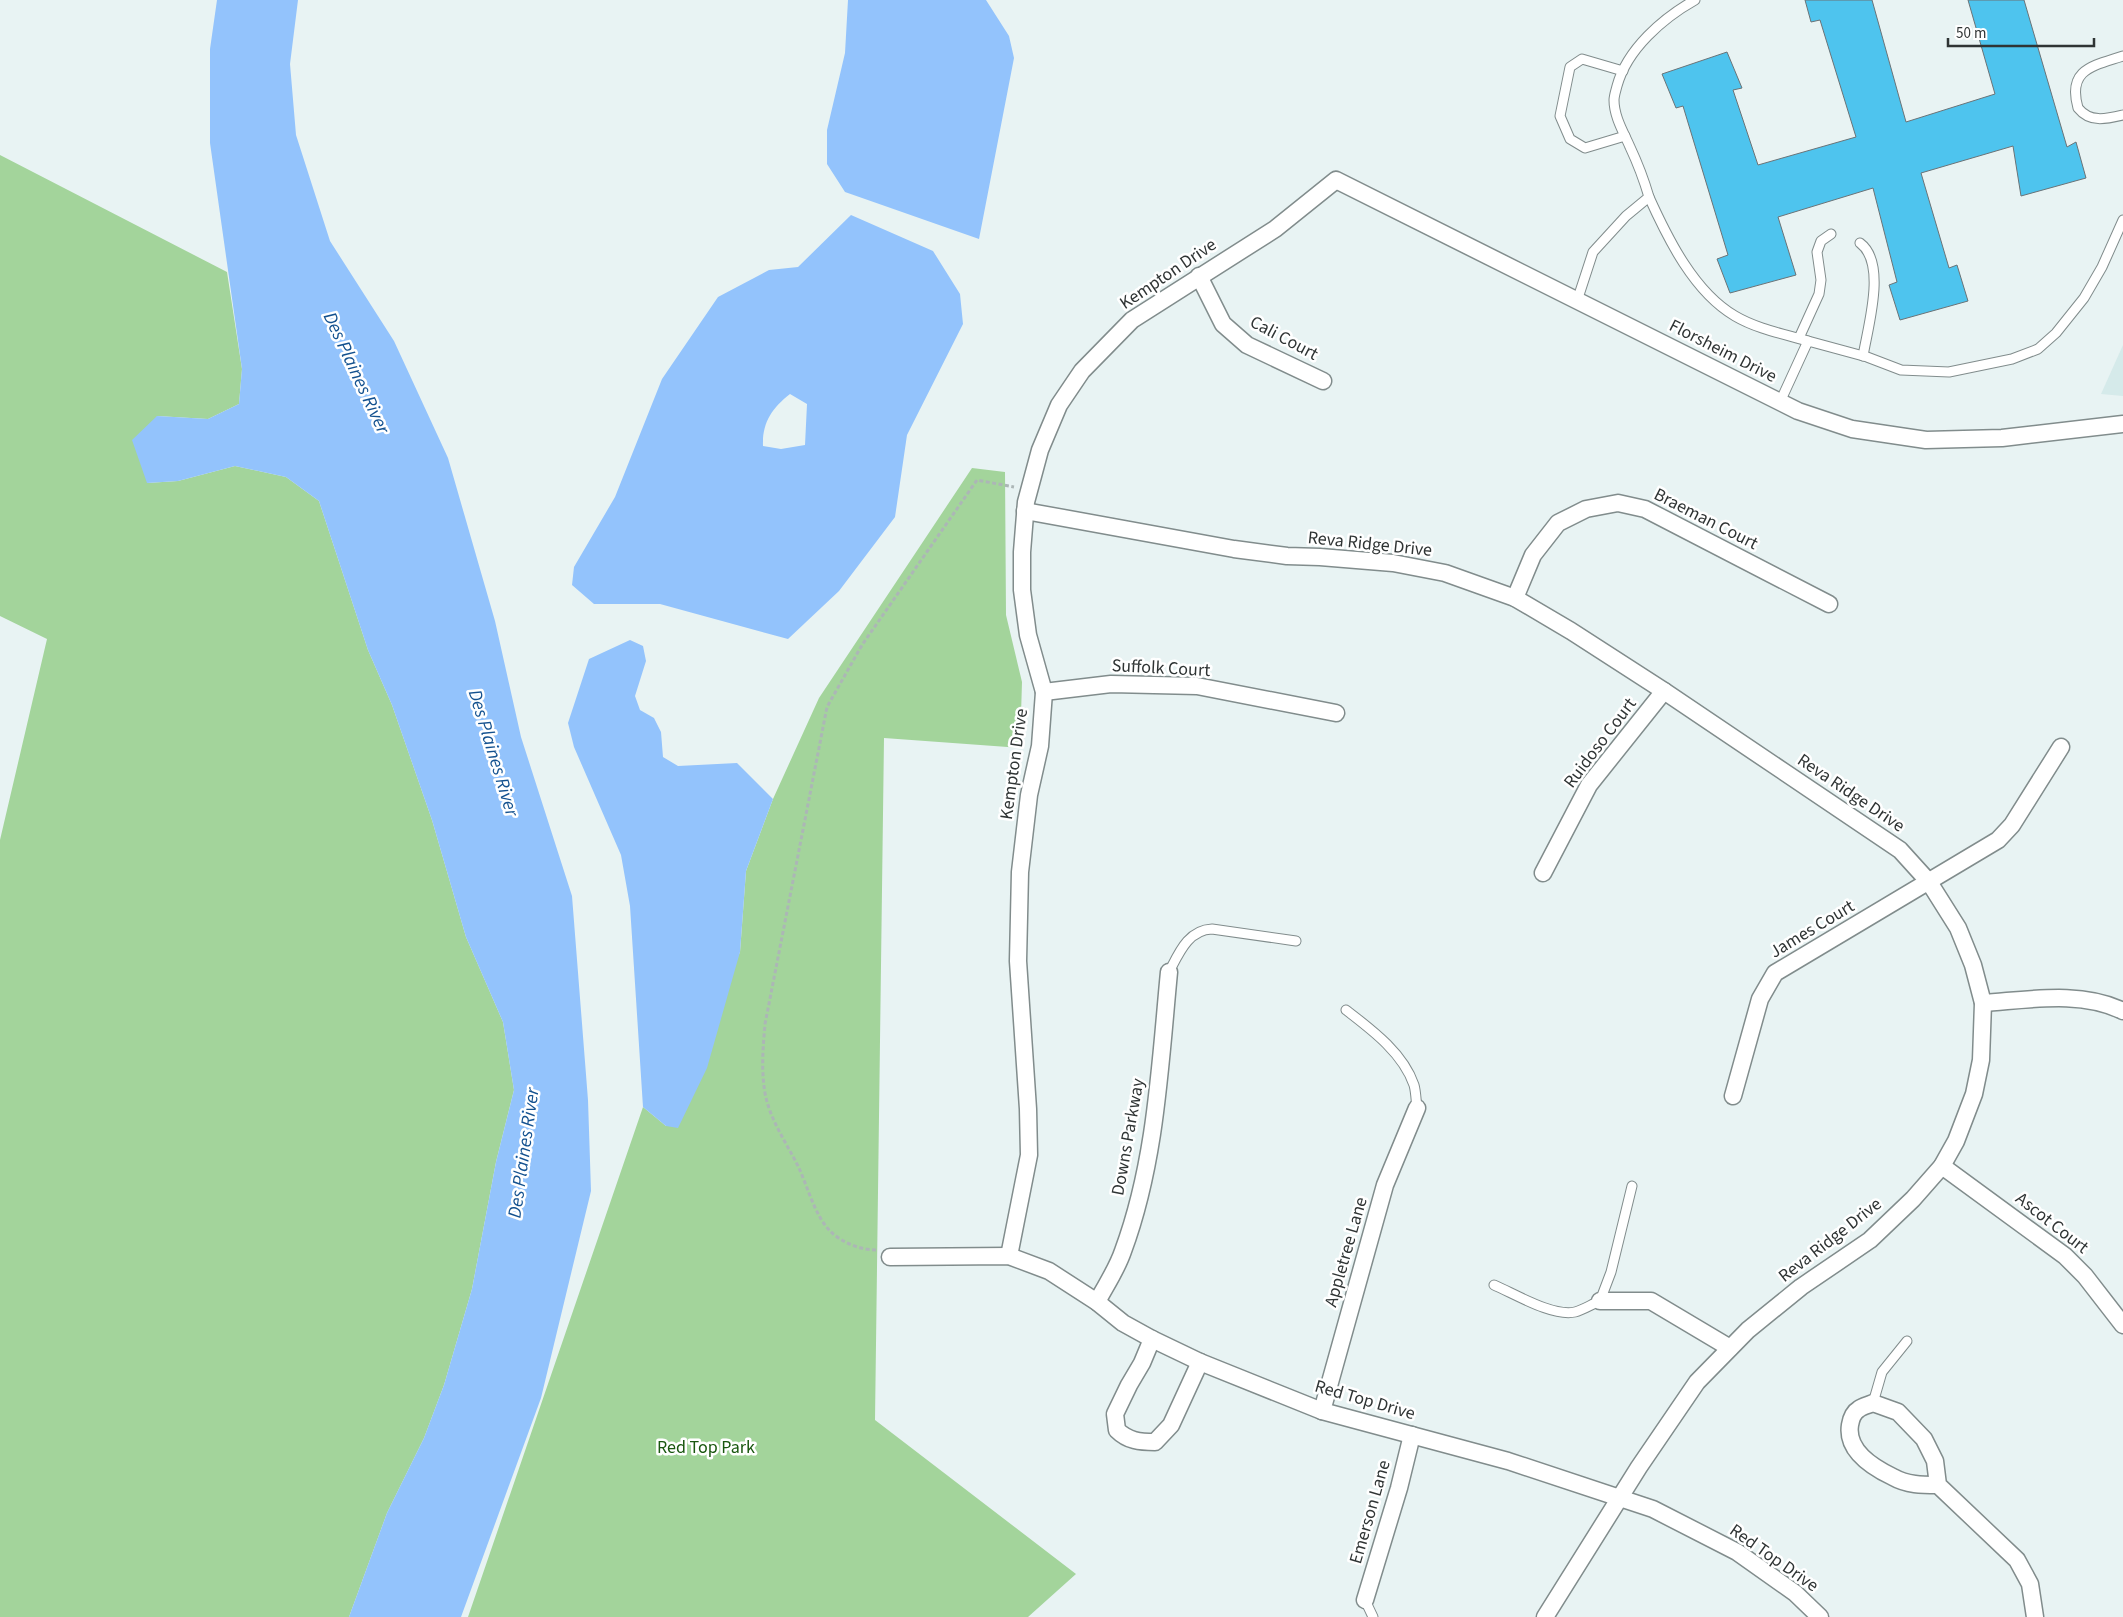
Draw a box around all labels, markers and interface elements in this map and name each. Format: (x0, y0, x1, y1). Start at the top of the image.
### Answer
scale bar (1948, 15, 2094, 47)
text: 50 m (1956, 23, 1986, 44)
street label: Kempton Drive (1115, 232, 1221, 316)
water label: Des Plaines River (316, 308, 397, 440)
street label: Cali Court (1245, 310, 1323, 366)
street label: Florsheim Drive (1665, 313, 1781, 389)
street label: Braeman Court (1650, 482, 1762, 556)
street label: Reva Ridge Drive (1307, 525, 1433, 563)
street label: Suffolk Court (1111, 653, 1211, 683)
water label: Des Plaines River (461, 686, 526, 821)
street label: Ruidoso Court (1558, 693, 1642, 793)
street label: Kempton Drive (994, 707, 1034, 821)
street label: Reva Ridge Drive (1792, 748, 1910, 838)
street label: James Court (1765, 894, 1859, 964)
street label: Downs Parkway (1105, 1076, 1151, 1198)
water label: Des Plaines River (501, 1085, 547, 1220)
street label: Ascot Court (2010, 1186, 2094, 1260)
street label: Reva Ridge Drive (1773, 1192, 1887, 1288)
street label: Appletree Lane (1318, 1194, 1374, 1310)
street label: Red Top Drive (1312, 1374, 1418, 1426)
park label: Red Top Park (657, 1435, 755, 1460)
street label: Emerson Lane (1343, 1457, 1397, 1567)
street label: Red Top Drive (1724, 1518, 1824, 1598)

